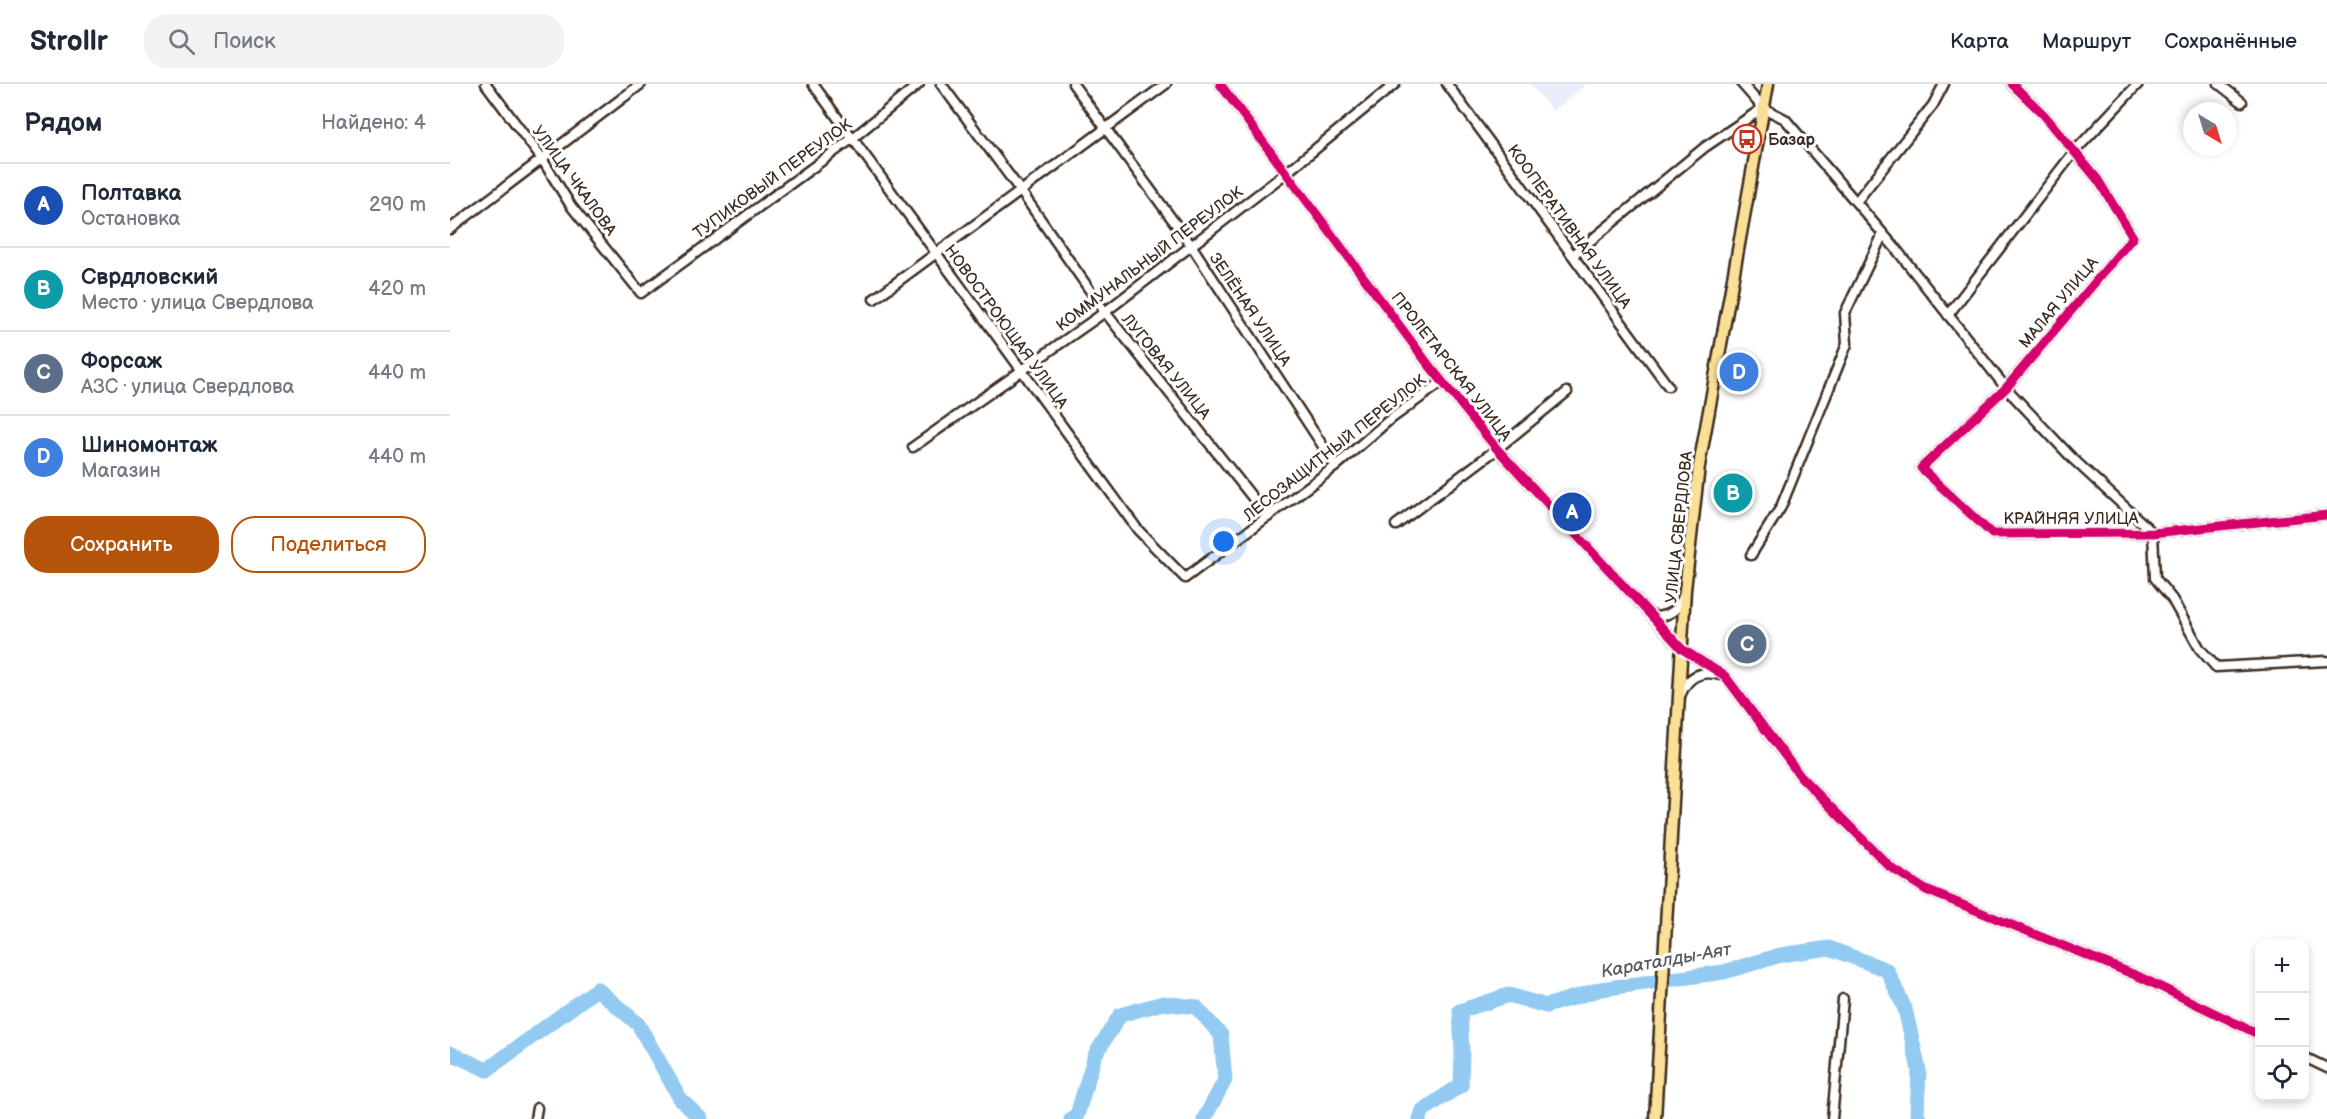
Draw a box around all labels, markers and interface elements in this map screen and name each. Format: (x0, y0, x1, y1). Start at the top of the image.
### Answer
search box (144, 14, 564, 68)
text: Strollr (30, 25, 108, 58)
icon: search (165, 25, 198, 58)
text: Поиск (213, 28, 276, 55)
text: Карта (1950, 29, 2009, 54)
text: Маршрут (2042, 29, 2131, 54)
text: Сохранённые (2164, 29, 2297, 54)
north arrow (2183, 102, 2237, 156)
text: Рядом (24, 108, 102, 139)
text: Найдено: 4 (321, 111, 426, 135)
street label: ТУПИКОВЫЙ ПЕРЕУЛОК (690, 115, 856, 243)
street label: УЛИЦА ЧКАЛОВА (528, 122, 620, 240)
bus stop icon: Базар (1731, 123, 1763, 155)
place label: Базар (1768, 131, 1816, 150)
street label: КООПЕРАТИВНАЯ УЛИЦА (1503, 141, 1635, 313)
text: Полтавка (81, 180, 181, 207)
street label: КОММУНАЛЬНЫЙ ПЕРЕУЛОК (1053, 182, 1248, 336)
text: A (37, 193, 50, 217)
text: 290 m (369, 193, 426, 217)
text: Остановка (81, 207, 180, 231)
street label: НОВОСТРОЮЩАЯ УЛИЦА (940, 241, 1072, 413)
street label: ЗЕЛЁНАЯ УЛИЦА (1205, 249, 1296, 370)
street label: МАЛАЯ УЛИЦА (2016, 253, 2103, 352)
text: Сврдловский (81, 264, 218, 291)
text: B (36, 277, 51, 301)
text: 420 m (368, 277, 426, 301)
street label: ПРОЛЕТАРСКАЯ УЛИЦА (1387, 289, 1515, 445)
text: Место · улица Свердлова (81, 291, 314, 315)
street label: ЛУГОВАЯ УЛИЦА (1117, 310, 1214, 424)
text: Форсаж (81, 348, 162, 375)
pin: D (1720, 350, 1758, 394)
text: C (36, 361, 51, 385)
text: 440 m (368, 361, 426, 385)
street label: ЛЕСОЗАЩИТНЫЙ ПЕРЕУЛОК (1239, 371, 1431, 526)
text: АЗС · улица Свердлова (81, 375, 294, 399)
text: Шиномонтаж (81, 432, 217, 459)
text: D (37, 445, 50, 469)
text: 440 m (368, 445, 426, 469)
street label: УЛИЦА СВЕРДЛОВА (1662, 450, 1697, 604)
text: Магазин (81, 459, 161, 483)
pin: B (1714, 470, 1752, 516)
pin: A (1552, 490, 1592, 534)
street label: КРАЙНЯЯ УЛИЦА (2004, 510, 2139, 529)
button: Сохранить (24, 516, 219, 573)
button: Поделиться (231, 516, 426, 573)
your location (1209, 527, 1238, 556)
pin: C (1728, 622, 1766, 666)
water label: Караталды-Аят (1599, 938, 1735, 982)
map controls (2255, 939, 2309, 1101)
button: + (2255, 939, 2309, 993)
button: − (2255, 993, 2309, 1047)
button: locate (2255, 1047, 2309, 1101)

